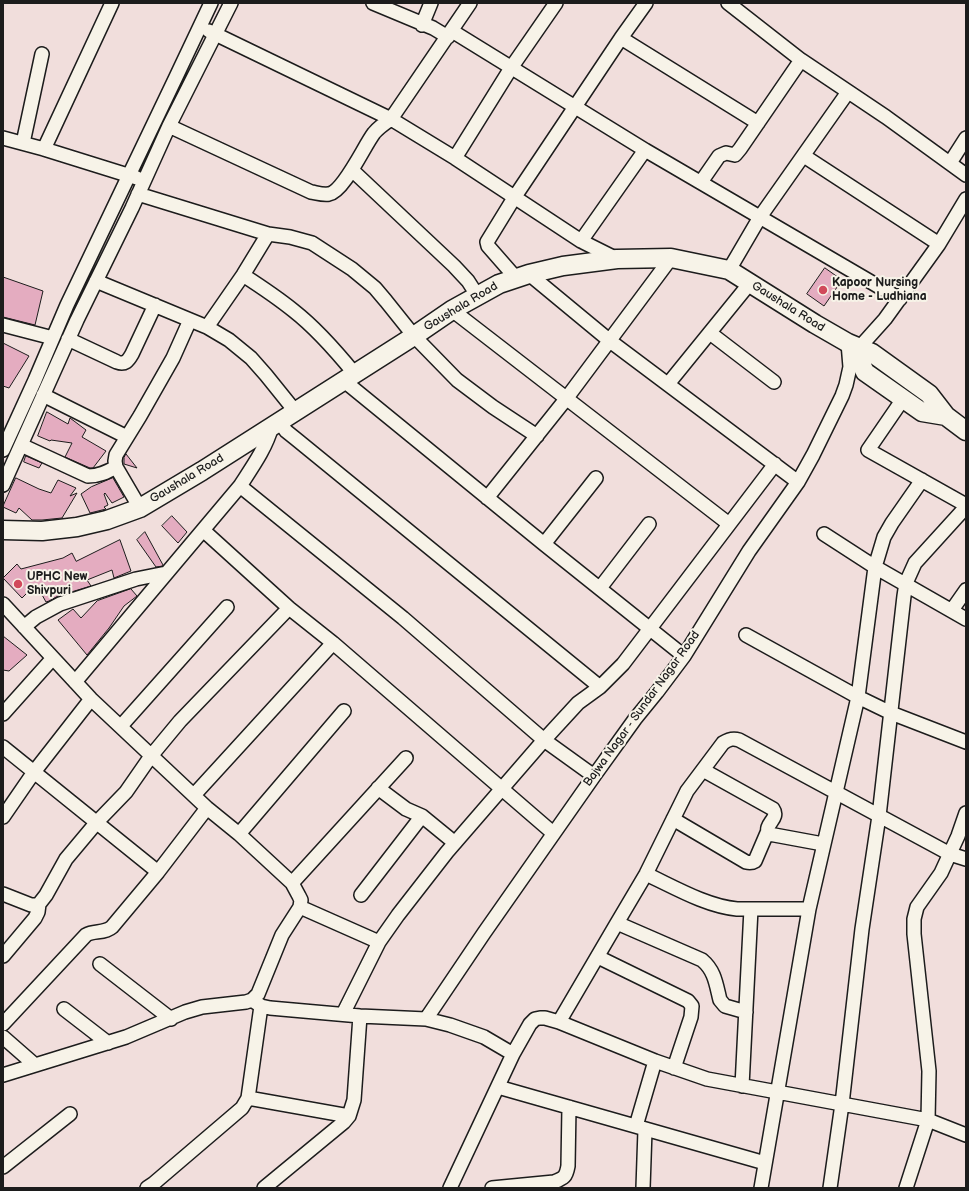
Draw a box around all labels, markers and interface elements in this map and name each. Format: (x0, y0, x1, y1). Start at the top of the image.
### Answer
place label: Kapoor Nursing Home - Ludhiana (832, 276, 927, 304)
street label: Gaushala Road (422, 279, 500, 335)
street label: Gaushala Road (749, 279, 827, 335)
marker: Kapoor Nursing Home - Ludhiana (817, 284, 829, 296)
street label: Gaushala Road (148, 451, 226, 507)
place label: UPHC New Shivpuri (27, 570, 87, 598)
marker: UPHC New Shivpuri (12, 578, 24, 590)
street label: Bajwa Nagar - Sundar Nagar Road (581, 628, 703, 790)

